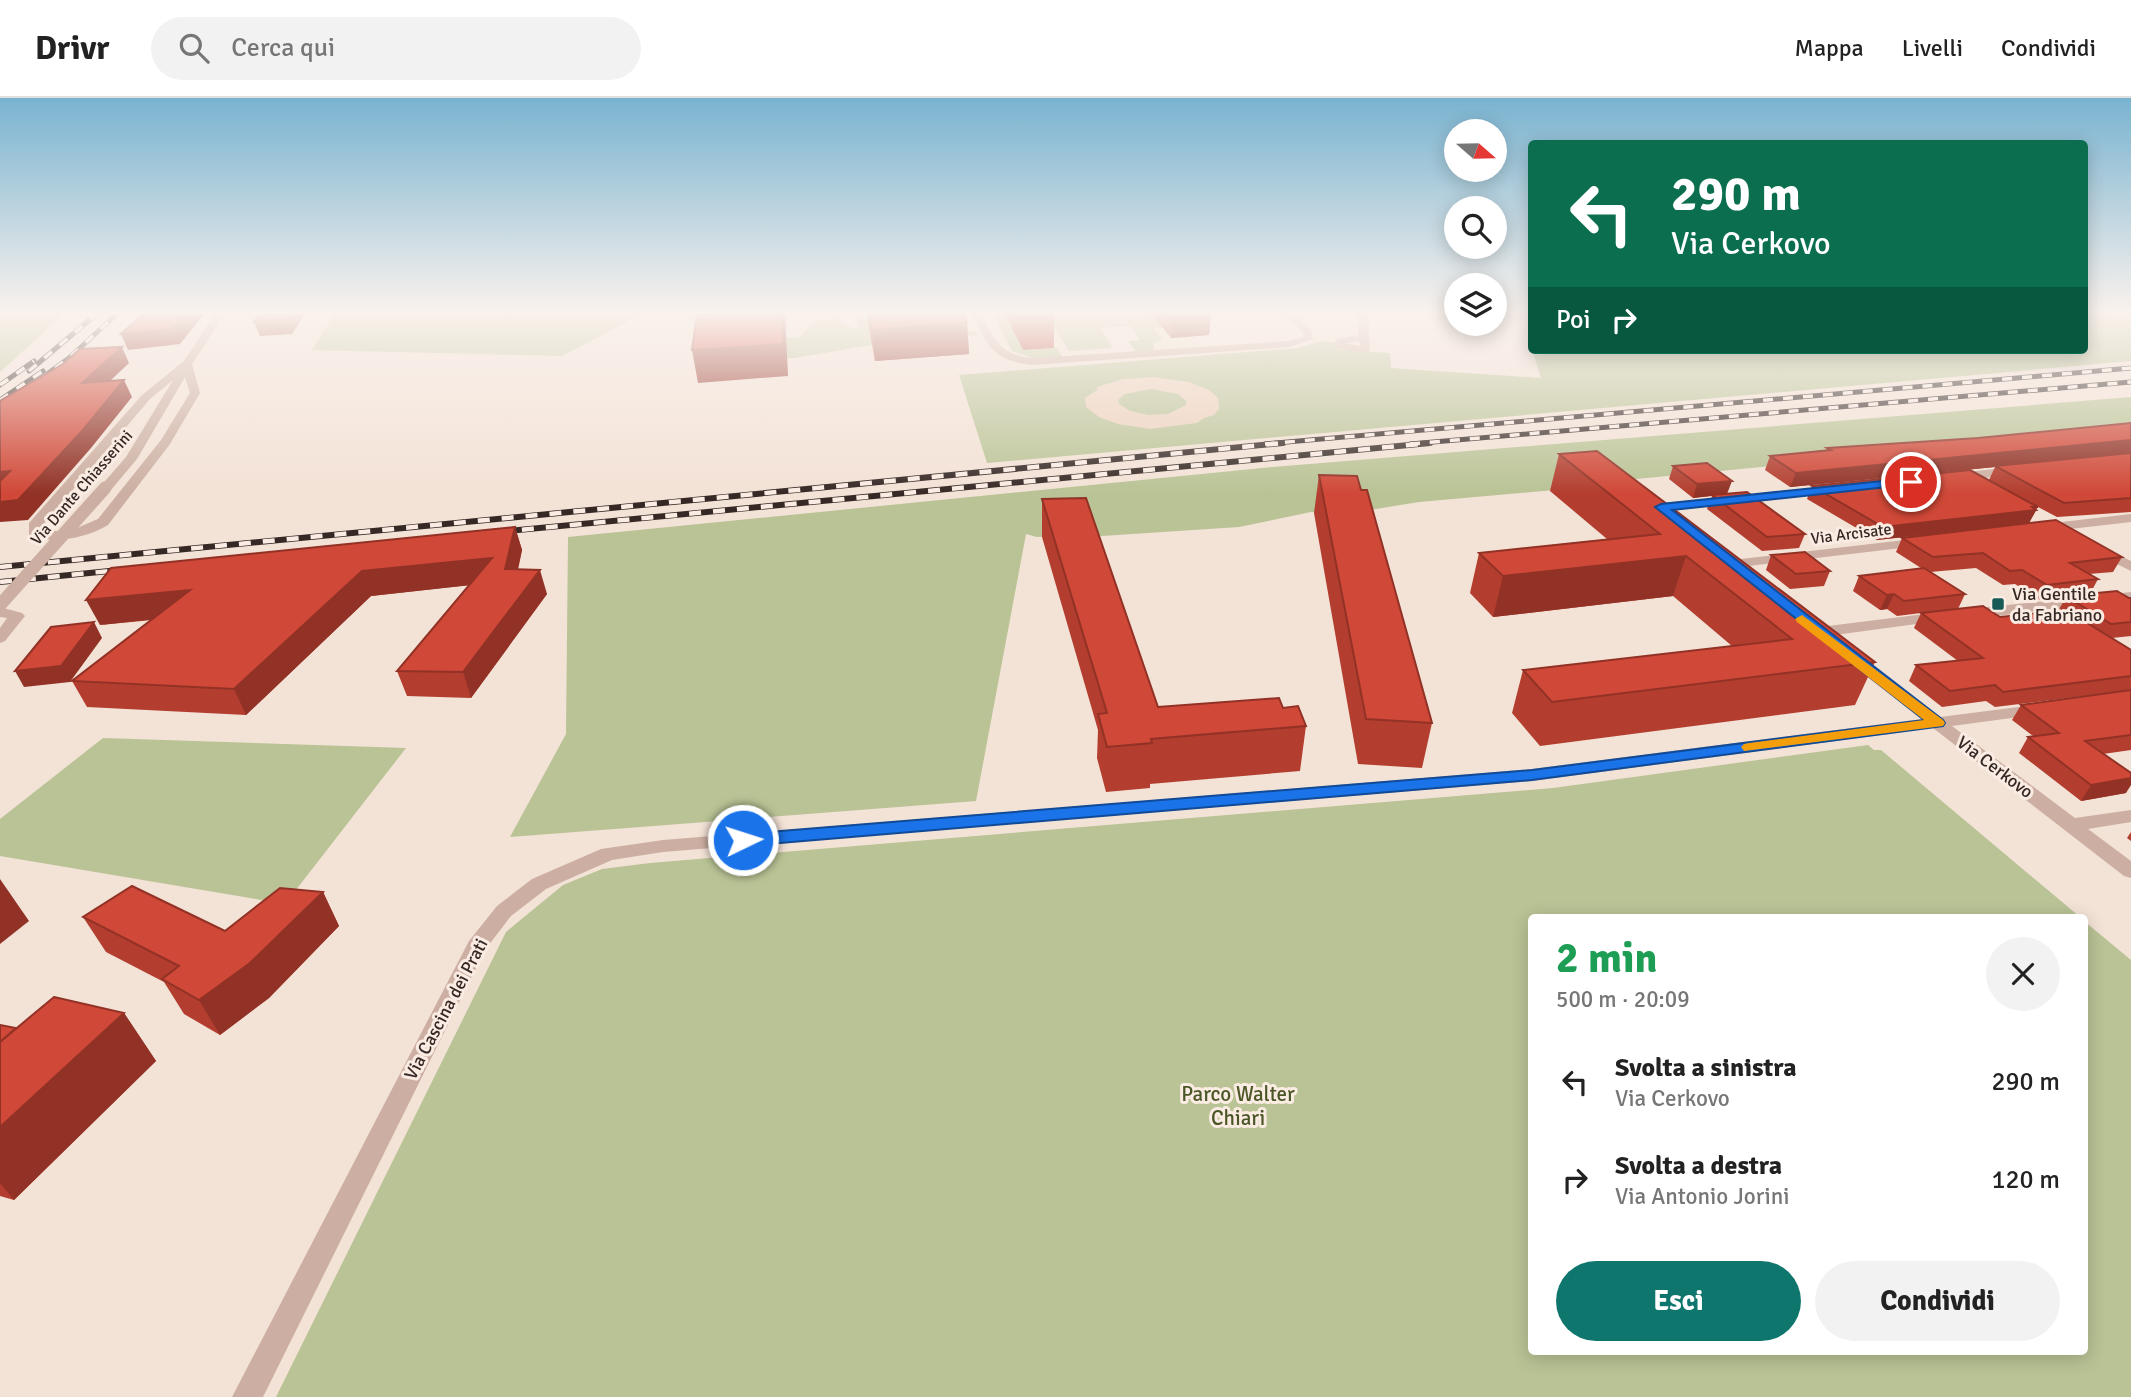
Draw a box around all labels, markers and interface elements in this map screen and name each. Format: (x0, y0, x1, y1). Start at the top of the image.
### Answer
search box (151, 17, 641, 80)
text: Drivr (35, 28, 109, 69)
icon: search (175, 29, 213, 67)
text: Cerca qui (231, 32, 335, 64)
text: Mappa (1795, 33, 1864, 63)
text: Livelli (1902, 33, 1963, 63)
text: Condividi (2001, 33, 2096, 63)
north arrow (1444, 119, 1507, 182)
map controls (1444, 119, 1507, 336)
text: 290 m (1671, 164, 1801, 224)
icon: left (1556, 168, 1647, 259)
button: search (1444, 196, 1507, 259)
text: Via Cerkovo (1671, 224, 1831, 263)
button: layers (1444, 273, 1507, 336)
icon: right (1605, 301, 1643, 339)
text: Poi (1556, 304, 1591, 336)
street label: Via Dante Chiasserini (26, 426, 137, 549)
pin (1881, 452, 1941, 512)
icon: arrive (1892, 463, 1930, 501)
street label: Via Arcisate (1810, 519, 1893, 549)
place label: Via Gentile da Fabriano (2012, 583, 2102, 626)
marker: Via Gentile da Fabriano (1990, 596, 2006, 612)
street label: Via Cerkovo (1953, 731, 2037, 803)
position arrow (706, 803, 780, 877)
text: 2 min (1556, 933, 1657, 984)
street label: Via Cascina dei Prati (400, 935, 492, 1083)
button: close (1986, 937, 2060, 1011)
text: 500 m · 20:09 (1556, 985, 1690, 1014)
text: Svolta a sinistra (1615, 1052, 1797, 1084)
icon: left (1556, 1063, 1594, 1101)
text: 290 m (1991, 1066, 2060, 1098)
park label: Parco Walter Chiari (1181, 1081, 1295, 1131)
text: Via Cerkovo (1615, 1084, 1730, 1113)
text: Svolta a destra (1615, 1150, 1782, 1182)
icon: right (1556, 1161, 1594, 1199)
text: 120 m (1991, 1164, 2060, 1196)
text: Via Antonio Jorini (1615, 1182, 1790, 1211)
button: Esci (1556, 1261, 1801, 1341)
button: Condividi (1815, 1261, 2060, 1341)

